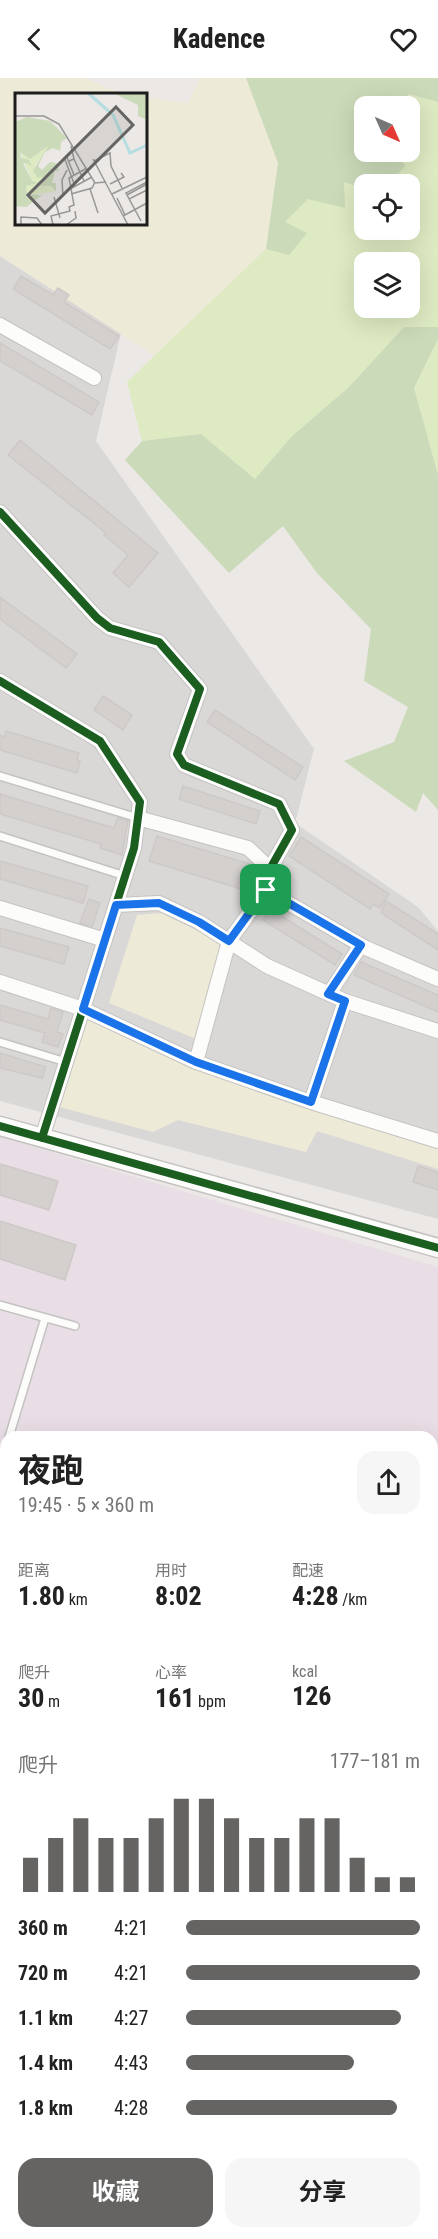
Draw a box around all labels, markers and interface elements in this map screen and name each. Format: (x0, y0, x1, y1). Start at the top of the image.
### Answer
icon: back (18, 23, 51, 56)
text: Kadence (173, 23, 265, 55)
icon: heart (387, 23, 420, 56)
inset map (15, 93, 147, 225)
north arrow (354, 96, 420, 162)
map controls (354, 96, 420, 318)
button: locate (354, 174, 420, 240)
button: layers (354, 252, 420, 318)
pin (240, 864, 291, 915)
icon: arrive (249, 873, 282, 906)
text: 夜跑 (18, 1451, 84, 1490)
button: share (357, 1451, 420, 1514)
text: 19:45 · 5 × 360 m (18, 1493, 154, 1517)
text: 距离 (18, 1561, 50, 1580)
text: 用时 (155, 1561, 187, 1580)
text: 配速 (292, 1561, 324, 1580)
text: 1.80 (18, 1581, 65, 1611)
text: 8:02 (155, 1581, 202, 1611)
text: 4:28 (292, 1581, 339, 1611)
text: km (65, 1590, 88, 1609)
text: /km (339, 1590, 367, 1609)
text: kcal (292, 1662, 318, 1681)
text: 爬升 (18, 1663, 50, 1682)
text: 心率 (155, 1663, 187, 1682)
text: 126 (292, 1681, 331, 1711)
text: 30 (18, 1683, 44, 1713)
text: 161 (155, 1683, 194, 1713)
text: m (44, 1692, 60, 1711)
text: bpm (194, 1692, 226, 1711)
text: 177–181 m (330, 1749, 420, 1773)
text: 爬升 (18, 1753, 58, 1777)
text: 360 m (18, 1916, 68, 1940)
text: 4:21 (114, 1916, 148, 1940)
text: 720 m (18, 1961, 68, 1985)
text: 4:21 (114, 1961, 148, 1985)
text: 1.1 km (18, 2006, 73, 2030)
text: 4:27 (114, 2006, 148, 2030)
text: 1.4 km (18, 2051, 73, 2075)
text: 4:43 (114, 2051, 148, 2075)
text: 1.8 km (18, 2096, 73, 2120)
text: 4:28 (114, 2096, 148, 2120)
button: 收藏 (18, 2158, 213, 2227)
button: 分享 (225, 2158, 420, 2227)

